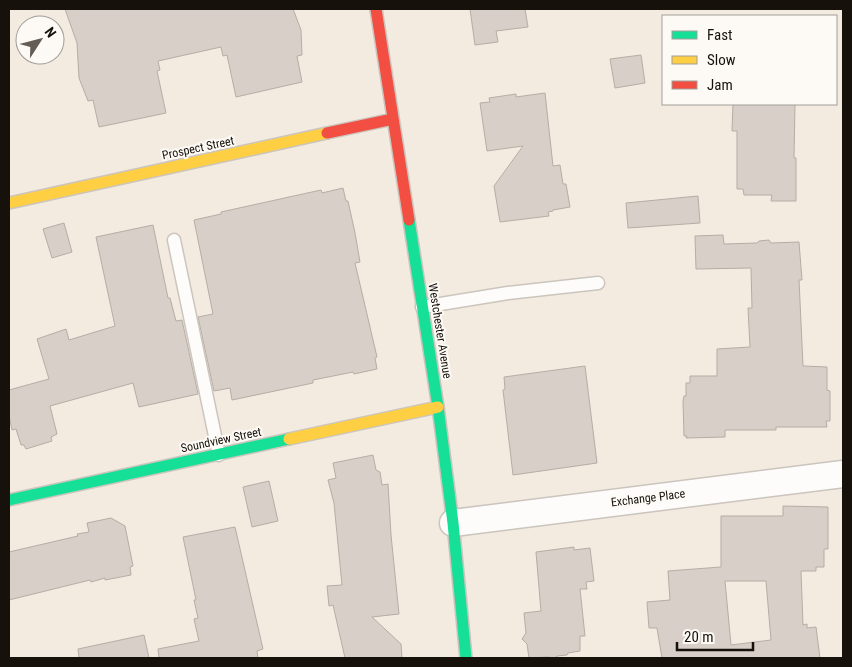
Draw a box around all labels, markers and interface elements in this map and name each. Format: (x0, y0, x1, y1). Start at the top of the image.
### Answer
north arrow (15, 15, 65, 65)
legend (662, 15, 837, 105)
text: N (42, 24, 60, 41)
text: Fast (707, 26, 732, 44)
text: Slow (707, 51, 736, 69)
text: Jam (707, 76, 733, 94)
street label: Prospect Street (161, 133, 236, 162)
street label: Westchester Avenue (426, 282, 454, 380)
street label: Soundview Street (179, 425, 263, 455)
street label: Exchange Place (610, 486, 686, 509)
scale bar (677, 620, 753, 652)
text: 20 m (684, 628, 714, 646)

